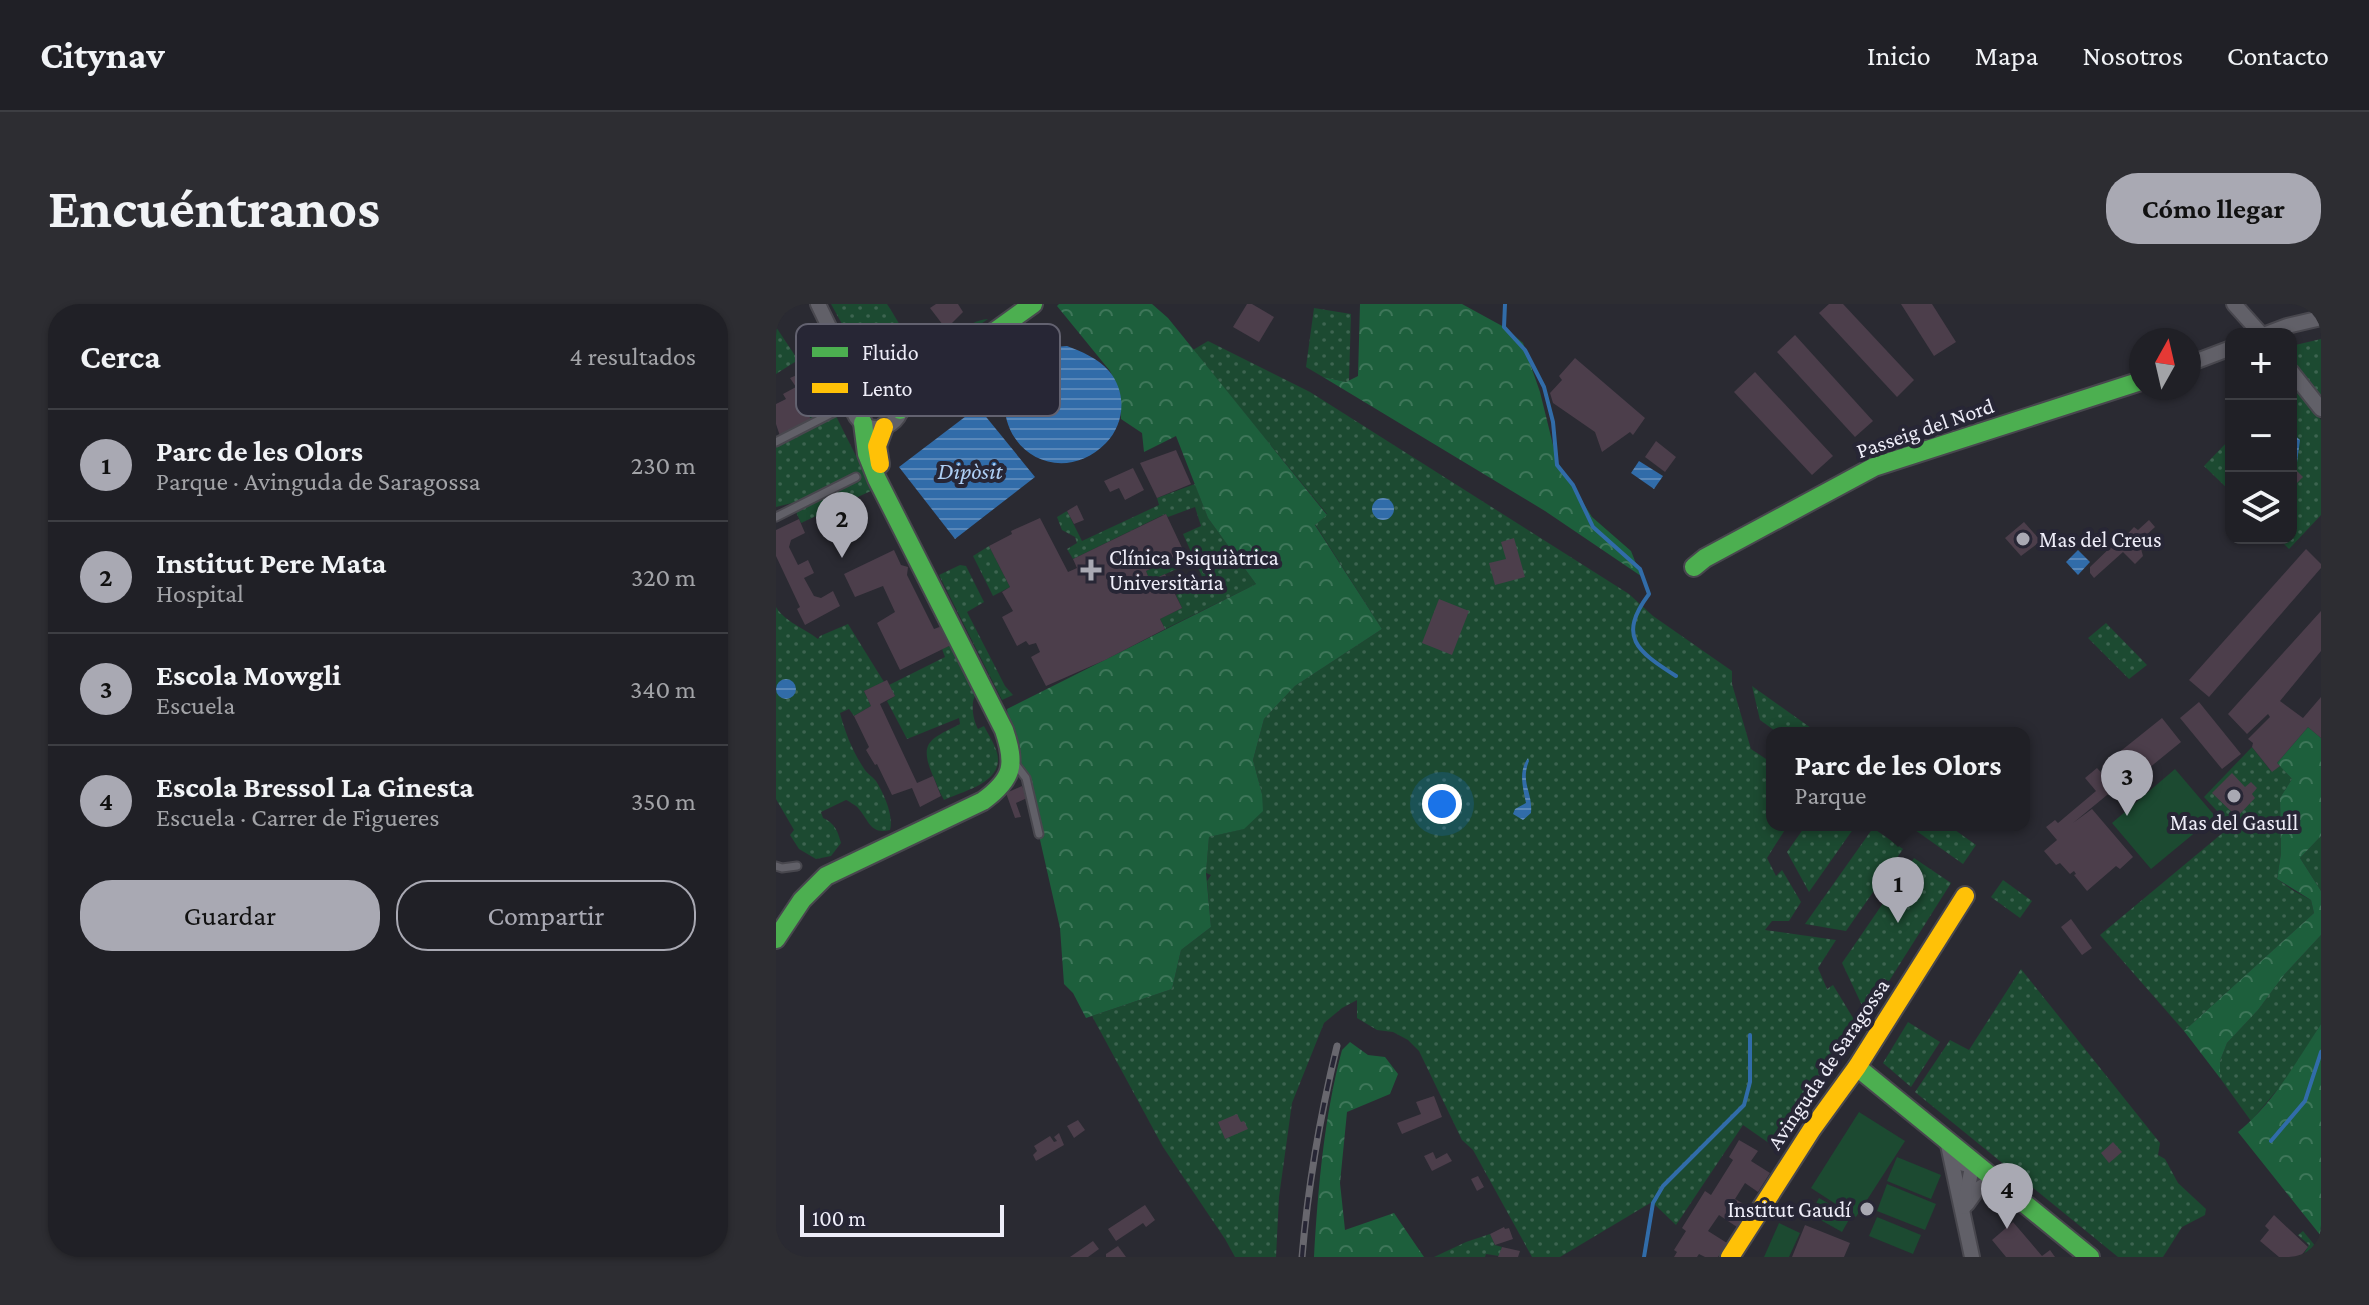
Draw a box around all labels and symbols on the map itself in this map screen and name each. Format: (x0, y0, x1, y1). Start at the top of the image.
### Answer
legend (796, 324, 1060, 416)
north arrow (2129, 328, 2201, 400)
text: Fluido (862, 340, 919, 365)
text: Lento (862, 376, 913, 401)
street label: Passeig del Nord (1853, 393, 1997, 463)
water label: Dipòsit (937, 457, 1003, 484)
pin: 2 (816, 492, 868, 558)
place label: Mas del Creus (2039, 527, 2162, 552)
marker: Mas del Creus (2014, 530, 2032, 548)
place label: Clínica Psiquiàtrica Universitària (1109, 545, 1279, 595)
marker: Clínica Psiquiàtrica Universitària (1080, 559, 1102, 581)
pin: 3 (2101, 750, 2153, 816)
your location (1422, 784, 1462, 824)
marker: Mas del Gasull (2225, 787, 2243, 805)
place label: Mas del Gasull (2170, 810, 2298, 835)
pin: 1 (1872, 857, 1924, 923)
street label: Avinguda de Saragossa (1762, 974, 1894, 1154)
pin: 4 (1981, 1163, 2033, 1229)
place label: Institut Gaudí (1727, 1197, 1852, 1222)
marker: Institut Gaudí (1858, 1200, 1876, 1218)
scale bar (800, 1201, 1004, 1237)

